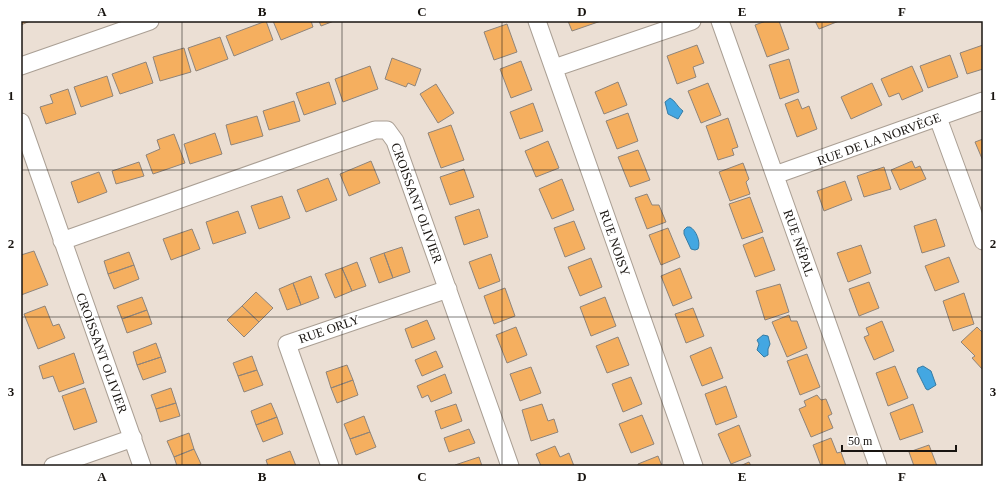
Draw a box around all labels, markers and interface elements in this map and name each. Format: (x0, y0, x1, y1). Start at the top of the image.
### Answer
text: A (97, 4, 107, 19)
text: B (258, 4, 267, 19)
text: C (417, 4, 427, 19)
text: D (577, 4, 587, 19)
text: E (738, 4, 746, 19)
text: F (898, 4, 906, 19)
text: 1 (8, 88, 14, 103)
text: 1 (990, 88, 996, 103)
street label: RUE DE LA NORVÈGE (815, 110, 943, 168)
street label: CROISSANT OLIVIER (388, 141, 446, 266)
street label: RUE NÉPAL (781, 207, 817, 279)
street label: RUE NOISY (597, 208, 634, 279)
text: 2 (8, 236, 14, 251)
text: 2 (990, 236, 996, 251)
street label: CROISSANT OLIVIER (73, 291, 131, 416)
street label: RUE ORLY (297, 311, 362, 346)
text: 3 (8, 384, 15, 399)
text: 3 (990, 384, 997, 399)
scale bar (842, 427, 956, 453)
text: 50 m (848, 434, 873, 448)
text: A (97, 469, 107, 484)
text: B (258, 469, 267, 484)
text: C (417, 469, 427, 484)
text: D (577, 469, 587, 484)
text: E (738, 469, 746, 484)
text: F (898, 469, 906, 484)

